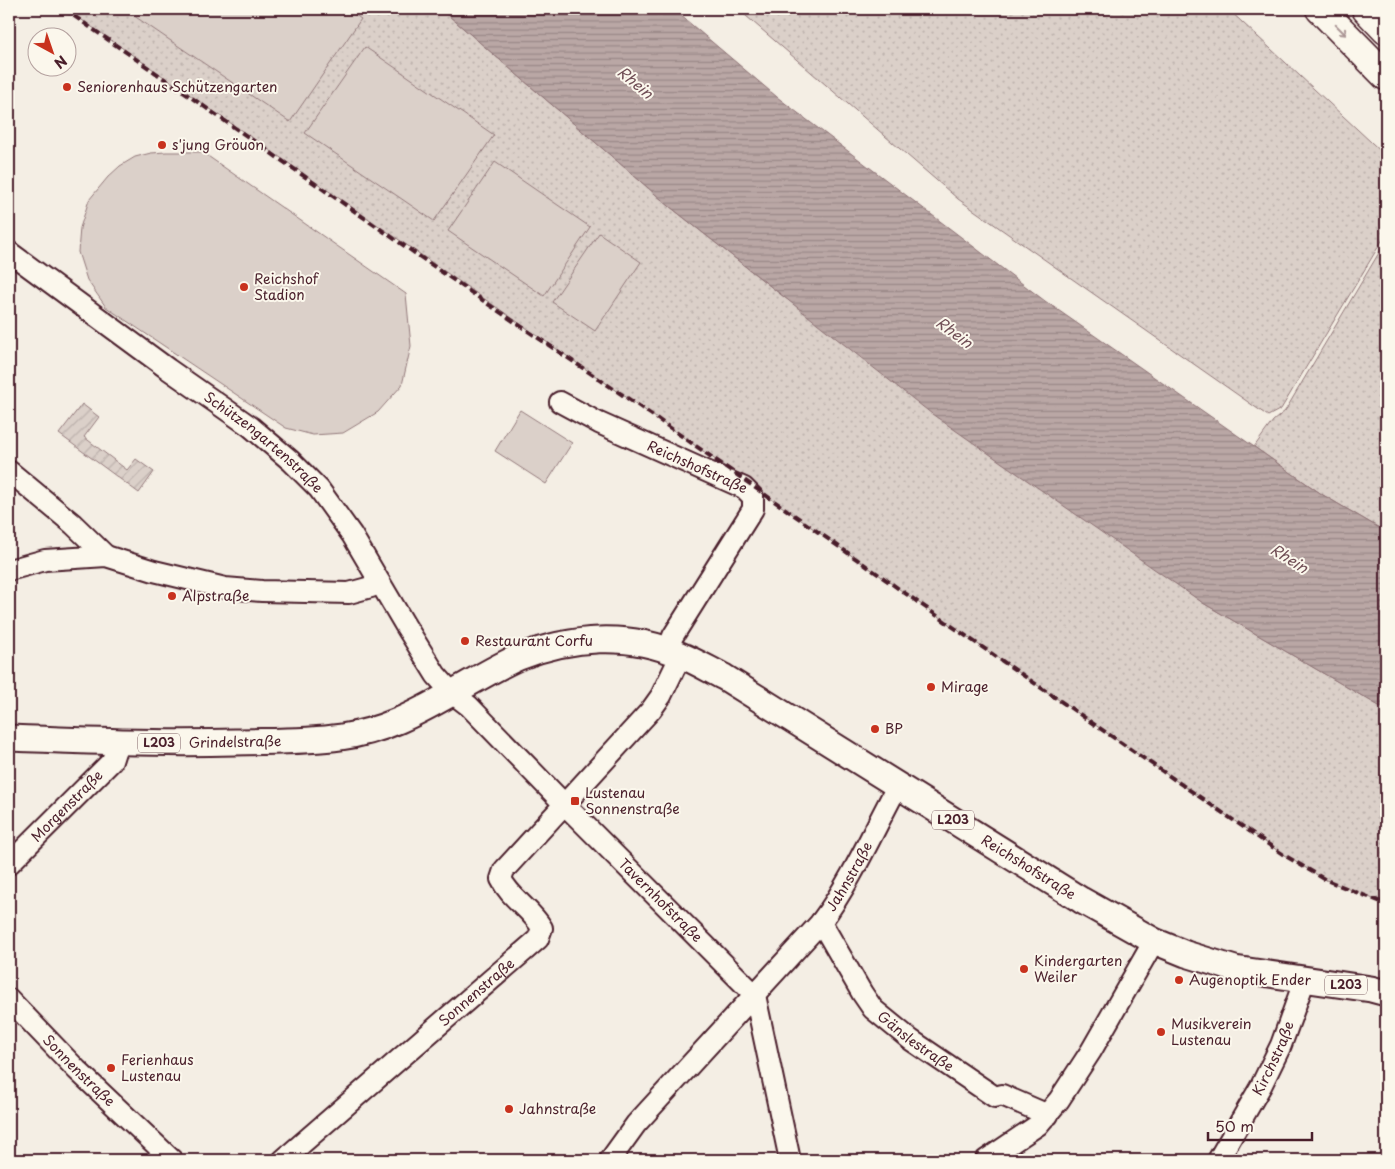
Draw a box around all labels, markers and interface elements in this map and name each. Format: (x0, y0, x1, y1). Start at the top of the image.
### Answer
one-way arrow (1335, 24, 1347, 37)
north arrow (28, 28, 78, 78)
text: N (50, 51, 72, 74)
water label: Rhein (613, 60, 659, 104)
place label: Seniorenhaus Schützengarten (77, 76, 278, 97)
marker: Seniorenhaus Schützengarten (61, 81, 73, 93)
place label: s'jung Gröuon (172, 134, 264, 155)
marker: s'jung Gröuon (156, 139, 168, 151)
place label: Reichshof Stadion (254, 268, 320, 305)
marker: Reichshof Stadion (238, 281, 250, 293)
water label: Rhein (932, 311, 979, 353)
street label: Schützengartenstraße (200, 386, 328, 497)
street label: Reichshofstraße (644, 435, 751, 498)
water label: Rhein (1267, 537, 1314, 579)
place label: Alpstraße (182, 585, 249, 606)
marker: Alpstraße (166, 590, 178, 602)
place label: Restaurant Corfu (475, 630, 593, 651)
marker: Restaurant Corfu (459, 635, 471, 647)
place label: Mirage (941, 676, 989, 697)
marker: Mirage (925, 681, 937, 693)
place label: BP (885, 718, 903, 739)
marker: BP (869, 723, 881, 735)
street label: Grindelstraße (189, 730, 281, 753)
road number: L203 (138, 734, 180, 752)
street label: Morgenstraße (26, 765, 107, 846)
place label: Lustenau Sonnenstraße (585, 782, 680, 819)
marker: Lustenau Sonnenstraße (569, 795, 581, 807)
road number: L203 (932, 810, 974, 830)
street label: Reichshofstraße (977, 829, 1080, 904)
street label: Jahnstraße (821, 838, 877, 915)
street label: Tavernhofstraße (614, 853, 708, 947)
place label: Kindergarten Weiler (1034, 950, 1122, 987)
street label: Sonnenstraße (433, 953, 519, 1031)
marker: Kindergarten Weiler (1018, 963, 1030, 975)
place label: Augenoptik Ender (1189, 969, 1311, 990)
marker: Augenoptik Ender (1173, 974, 1185, 986)
road number: L203 (1325, 976, 1367, 994)
street label: Gänslestraße (873, 1006, 958, 1076)
place label: Musikverein Lustenau (1171, 1013, 1252, 1050)
street label: Kirchstraße (1247, 1018, 1299, 1099)
marker: Musikverein Lustenau (1155, 1026, 1167, 1038)
street label: Sonnenstraße (38, 1029, 120, 1111)
place label: Ferienhaus Lustenau (121, 1049, 194, 1086)
marker: Ferienhaus Lustenau (105, 1062, 117, 1074)
place label: Jahnstraße (519, 1098, 596, 1119)
marker: Jahnstraße (503, 1103, 515, 1115)
scale bar (1208, 1109, 1311, 1141)
text: 50 m (1215, 1114, 1254, 1137)

